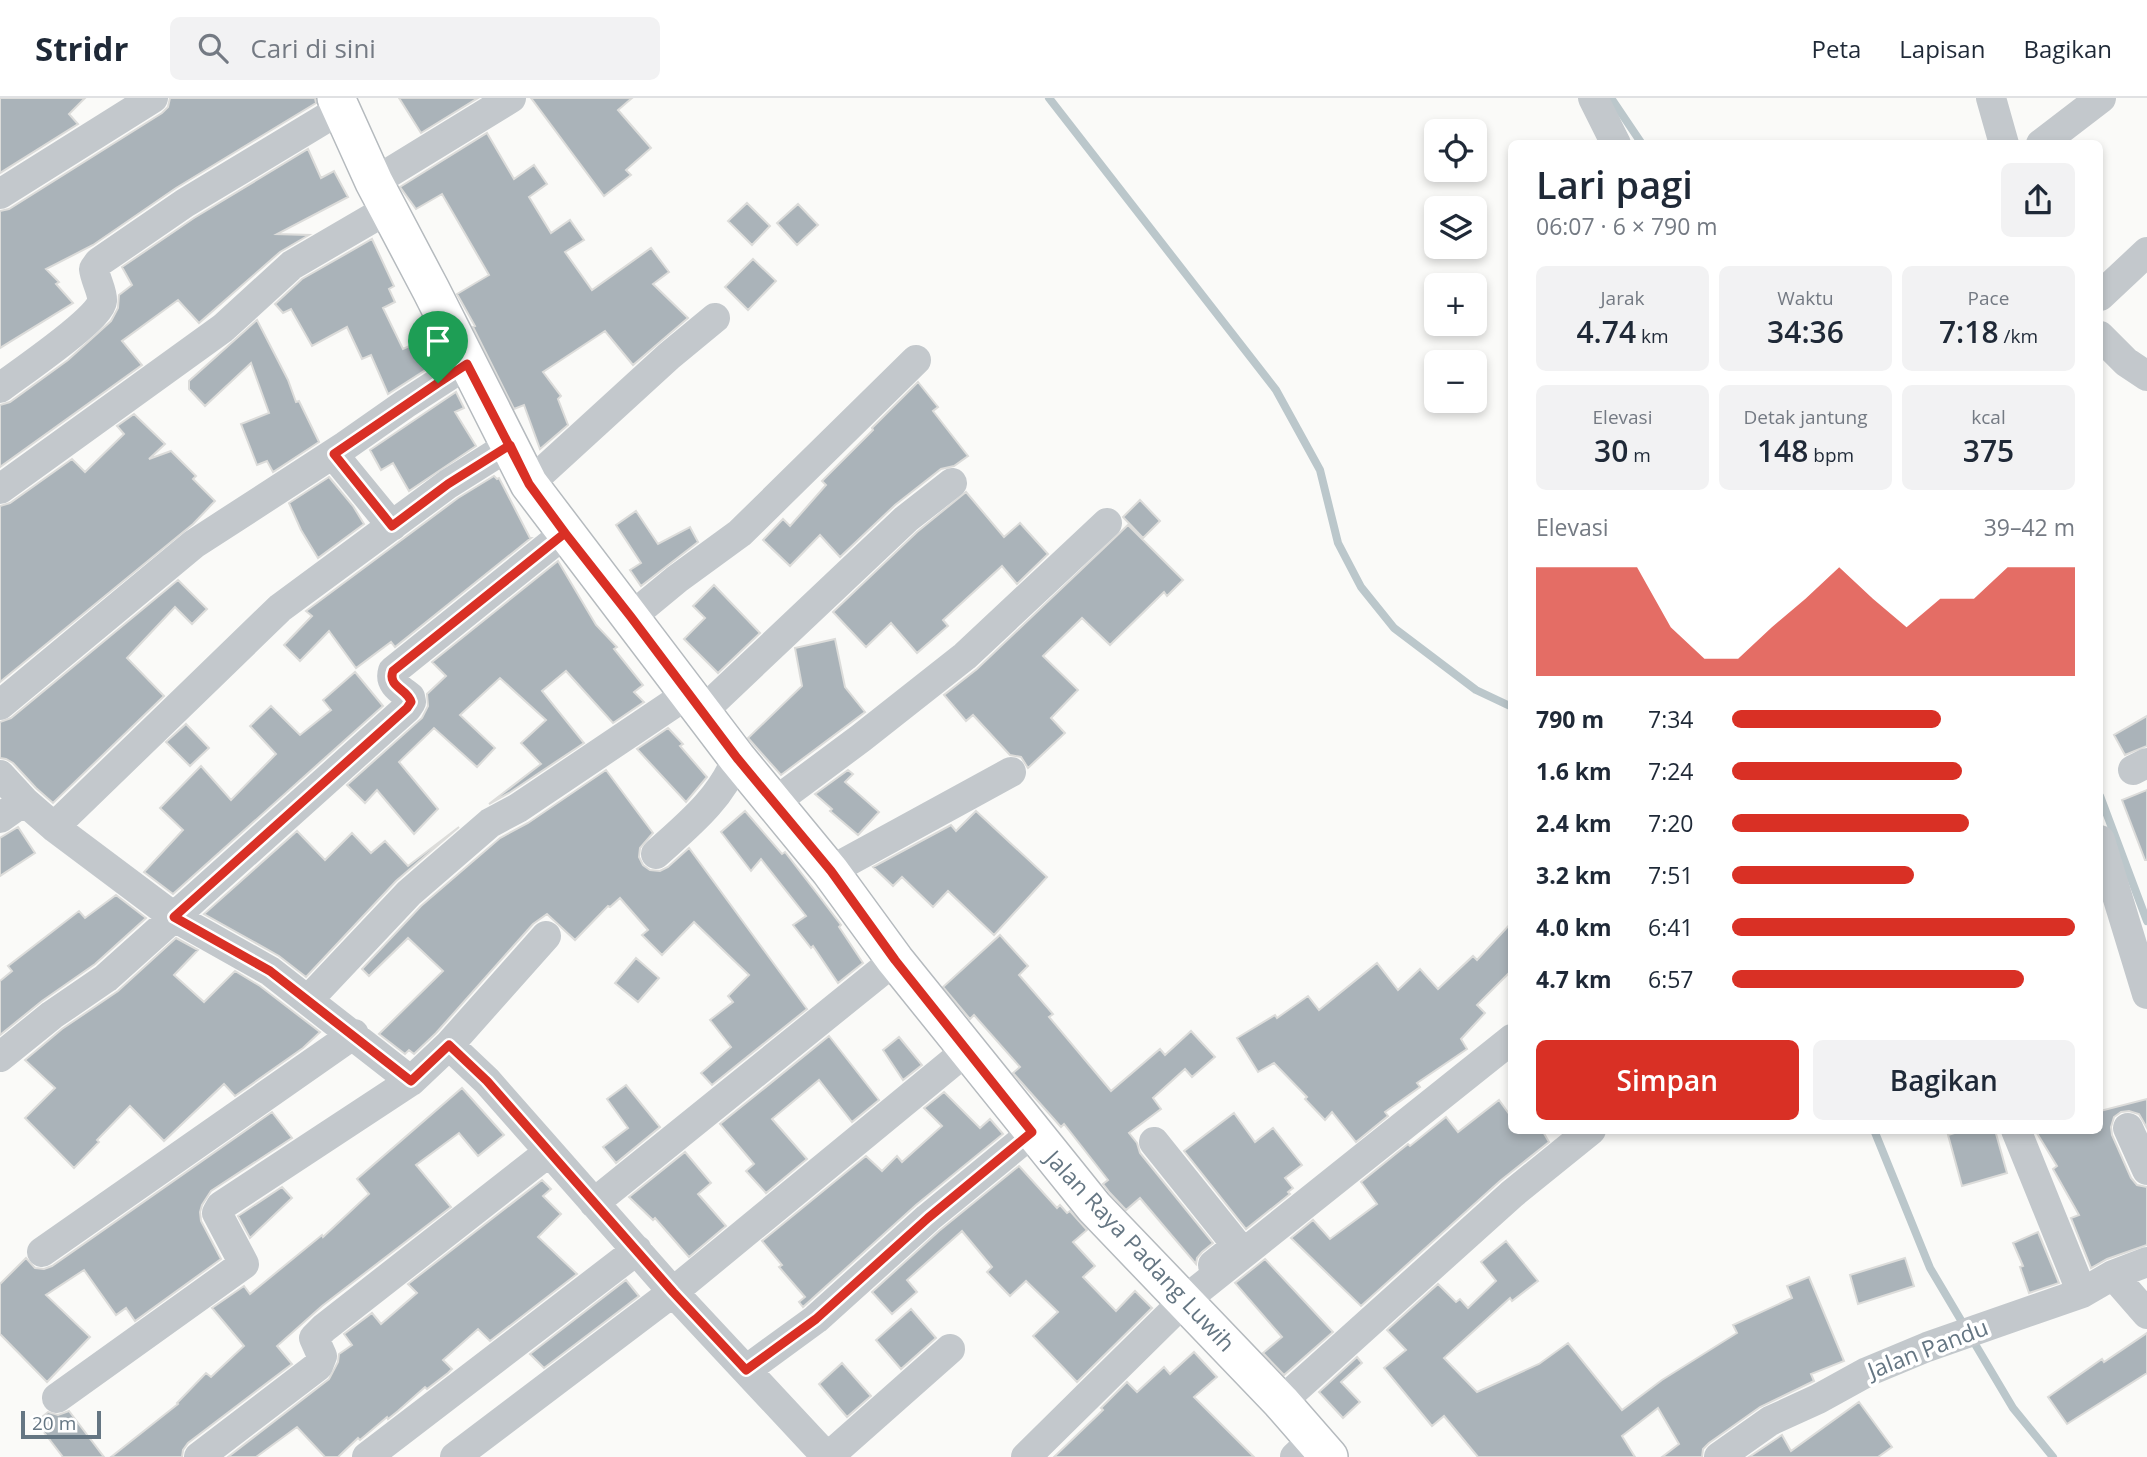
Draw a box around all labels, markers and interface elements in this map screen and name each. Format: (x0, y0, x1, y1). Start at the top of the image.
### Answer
search box (170, 17, 660, 80)
text: Stridr (35, 26, 128, 71)
icon: search (194, 29, 232, 67)
text: Cari di sini (250, 30, 376, 66)
text: Peta (1811, 32, 1861, 65)
text: Lapisan (1899, 32, 1985, 65)
text: Bagikan (2023, 32, 2112, 65)
map controls (1424, 119, 1487, 413)
button: locate (1424, 119, 1487, 182)
text: Lari pagi (1536, 158, 1693, 210)
button: share (2001, 163, 2075, 237)
button: layers (1424, 196, 1487, 259)
text: 06:07 · 6 × 790 m (1536, 210, 1718, 242)
button: + (1424, 273, 1487, 336)
text: Jarak (1601, 285, 1644, 311)
text: Waktu (1777, 285, 1834, 311)
text: Pace (1968, 285, 2009, 311)
pin (408, 311, 468, 383)
text: 4.74 (1576, 311, 1636, 352)
text: 34:36 (1767, 311, 1844, 352)
text: 7:18 (1939, 311, 1999, 352)
icon: arrive (419, 322, 457, 360)
text: km (1636, 323, 1669, 349)
text: /km (1999, 323, 2038, 349)
button: − (1424, 350, 1487, 413)
text: Elevasi (1593, 404, 1652, 430)
text: Detak jantung (1743, 404, 1868, 430)
text: kcal (1971, 404, 2006, 430)
text: 30 (1594, 430, 1628, 471)
text: 148 (1757, 430, 1808, 471)
text: 375 (1963, 430, 2014, 471)
text: m (1628, 442, 1651, 468)
text: bpm (1808, 442, 1854, 468)
text: Elevasi (1536, 511, 1609, 543)
text: 39–42 m (1984, 511, 2075, 543)
text: 790 m (1536, 703, 1604, 735)
text: 7:34 (1648, 703, 1694, 735)
text: 1.6 km (1536, 755, 1612, 787)
text: 7:24 (1648, 755, 1694, 787)
text: 2.4 km (1536, 807, 1612, 839)
text: 7:20 (1648, 807, 1694, 839)
text: 3.2 km (1536, 859, 1612, 891)
text: 7:51 (1648, 859, 1694, 891)
text: 4.0 km (1536, 911, 1612, 943)
text: 6:41 (1648, 911, 1694, 943)
text: 4.7 km (1536, 963, 1612, 995)
text: 6:57 (1648, 963, 1694, 995)
button: Simpan (1536, 1040, 1799, 1120)
button: Bagikan (1813, 1040, 2075, 1120)
street label: Jalan Raya Padang Luwih (1037, 1141, 1243, 1358)
street label: Jalan Pandu (1861, 1310, 1992, 1386)
scale bar (21, 1408, 102, 1440)
text: 20 m (32, 1410, 76, 1436)

